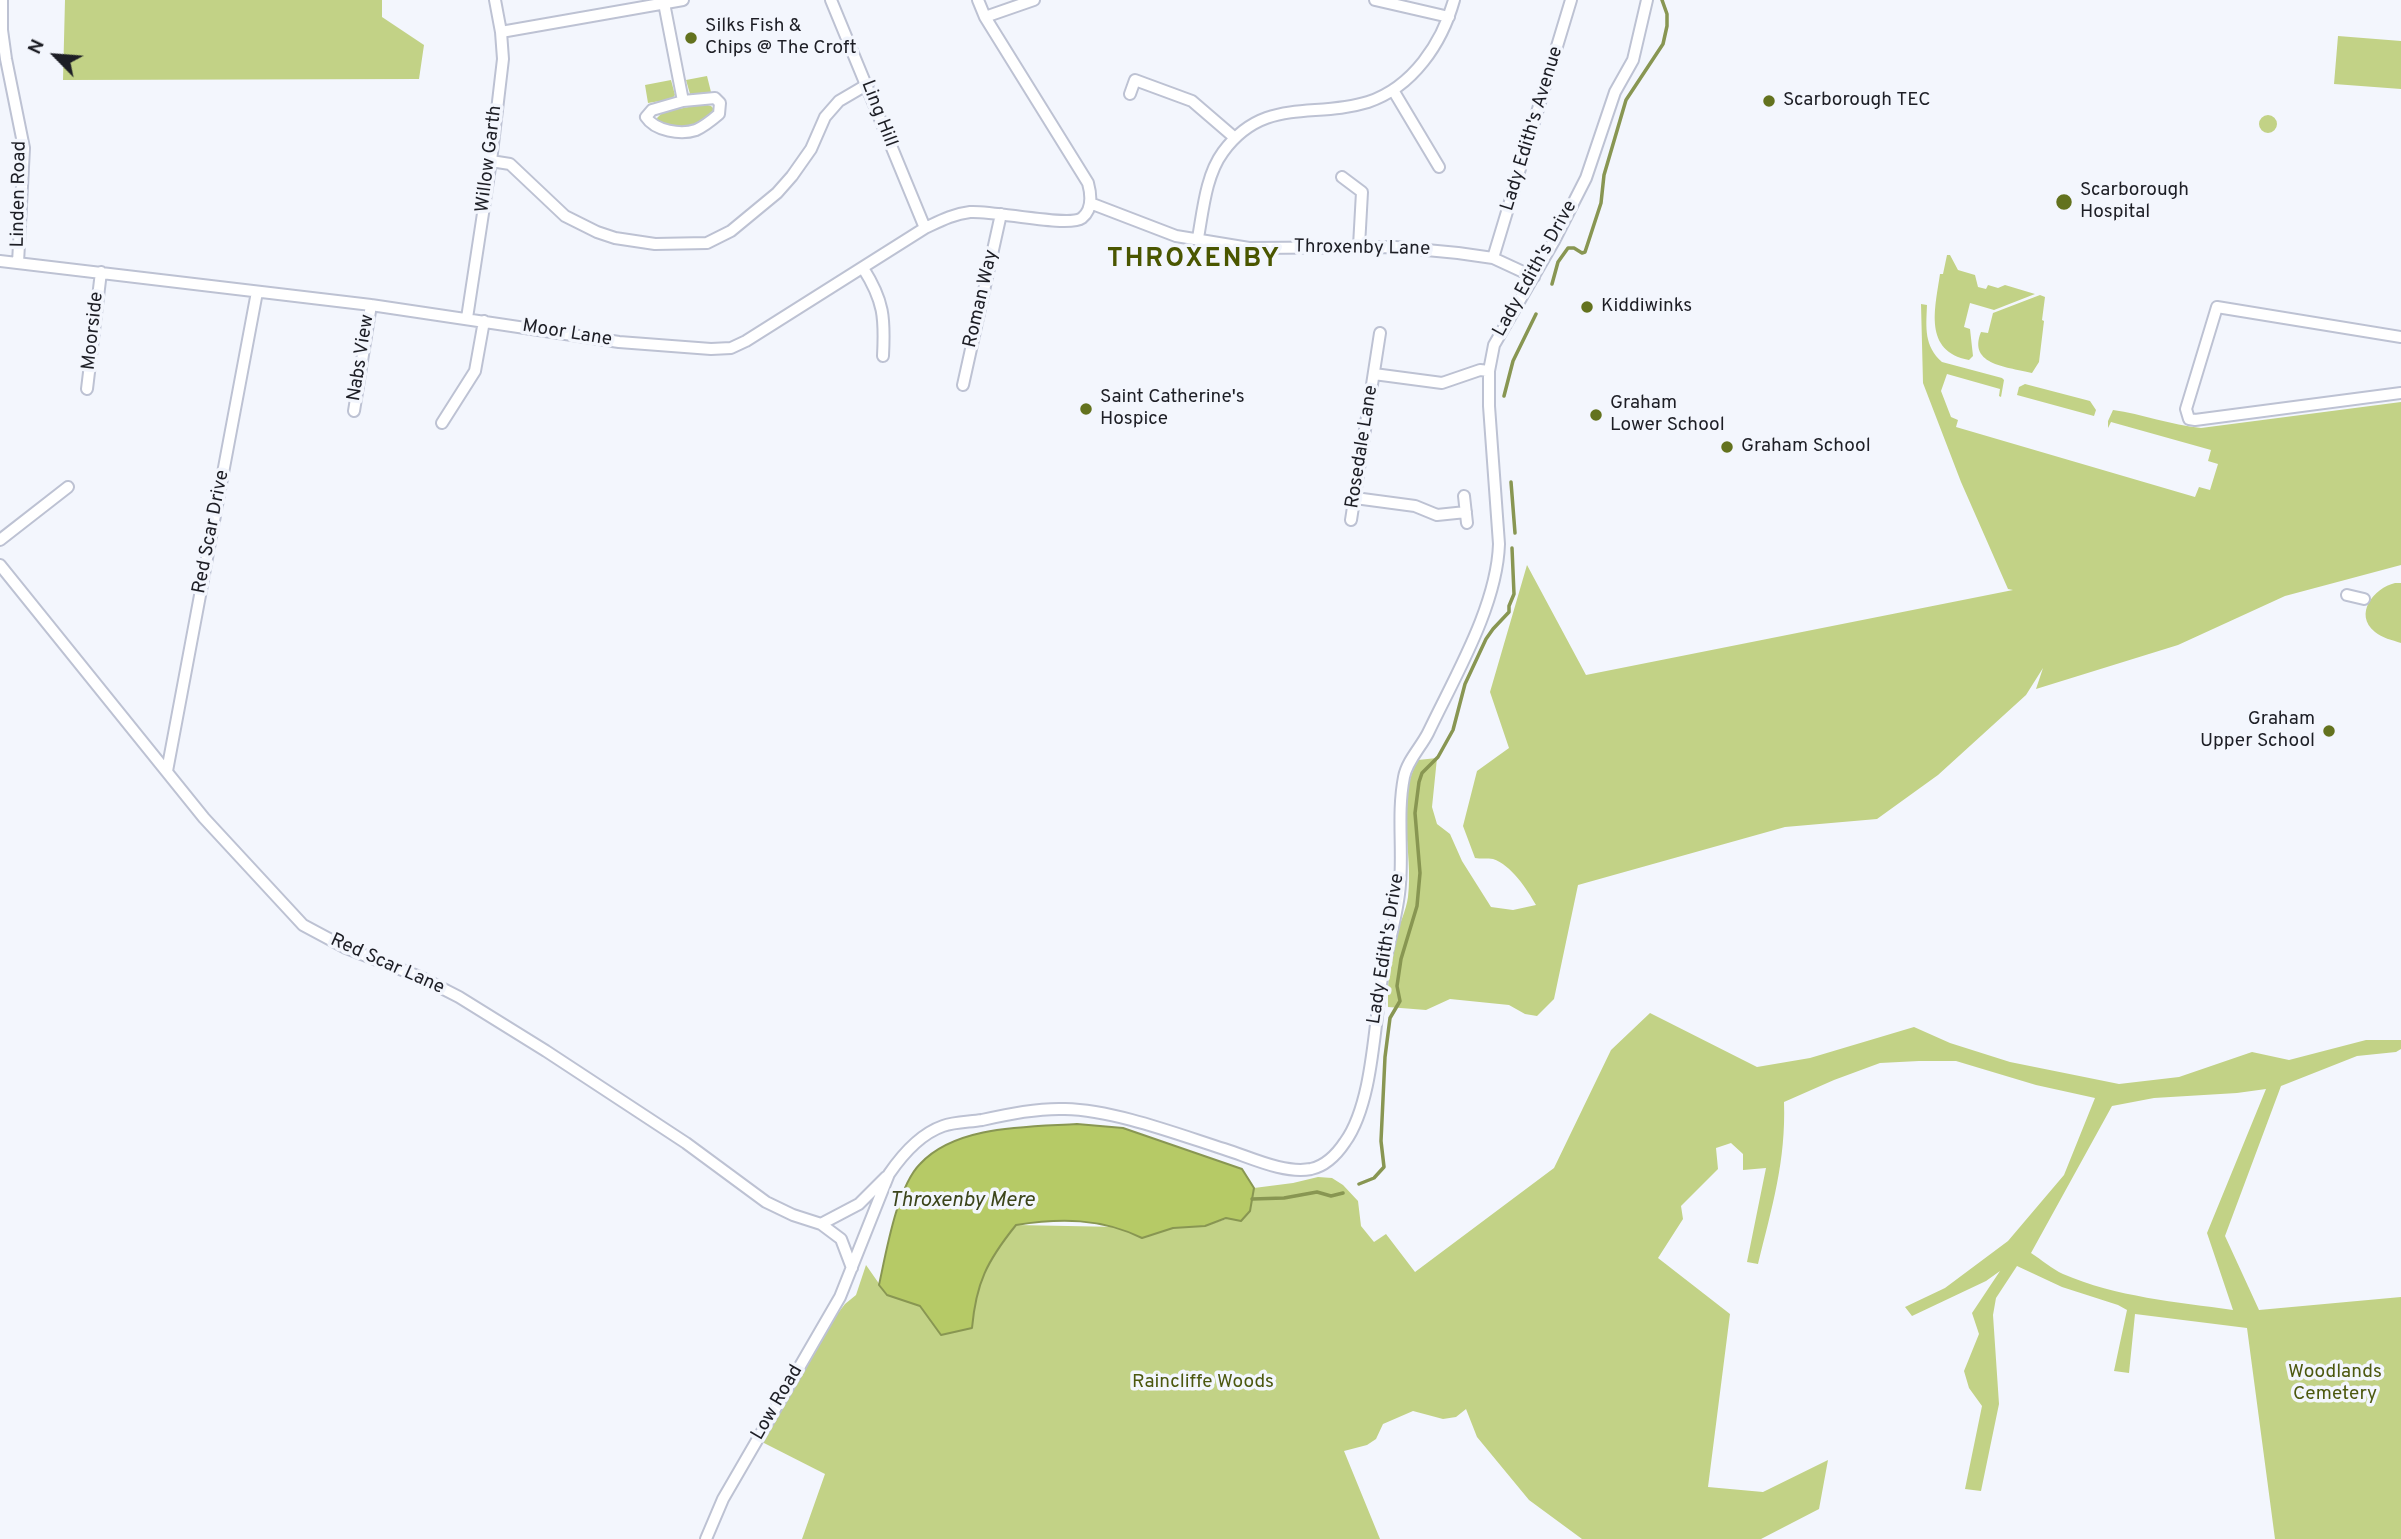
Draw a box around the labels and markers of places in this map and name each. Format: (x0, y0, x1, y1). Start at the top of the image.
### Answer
place label: Silks Fish & Chips @ The Croft (705, 16, 857, 60)
marker: Silks Fish & Chips @ The Croft (683, 30, 699, 46)
place label: Scarborough TEC (1783, 90, 1930, 112)
marker: Scarborough TEC (1761, 93, 1777, 109)
place label: Scarborough Hospital (2080, 180, 2189, 224)
marker: Scarborough Hospital (2054, 192, 2074, 212)
place label: Kiddiwinks (1601, 296, 1692, 318)
marker: Kiddiwinks (1579, 299, 1595, 315)
place label: Saint Catherine's Hospice (1100, 387, 1245, 431)
place label: Graham Lower School (1610, 393, 1725, 437)
marker: Saint Catherine's Hospice (1078, 401, 1094, 417)
marker: Graham Lower School (1588, 407, 1604, 423)
place label: Graham School (1741, 436, 1871, 458)
marker: Graham School (1719, 439, 1735, 455)
place label: Graham Upper School (2200, 709, 2315, 753)
marker: Graham Upper School (2321, 723, 2337, 739)

